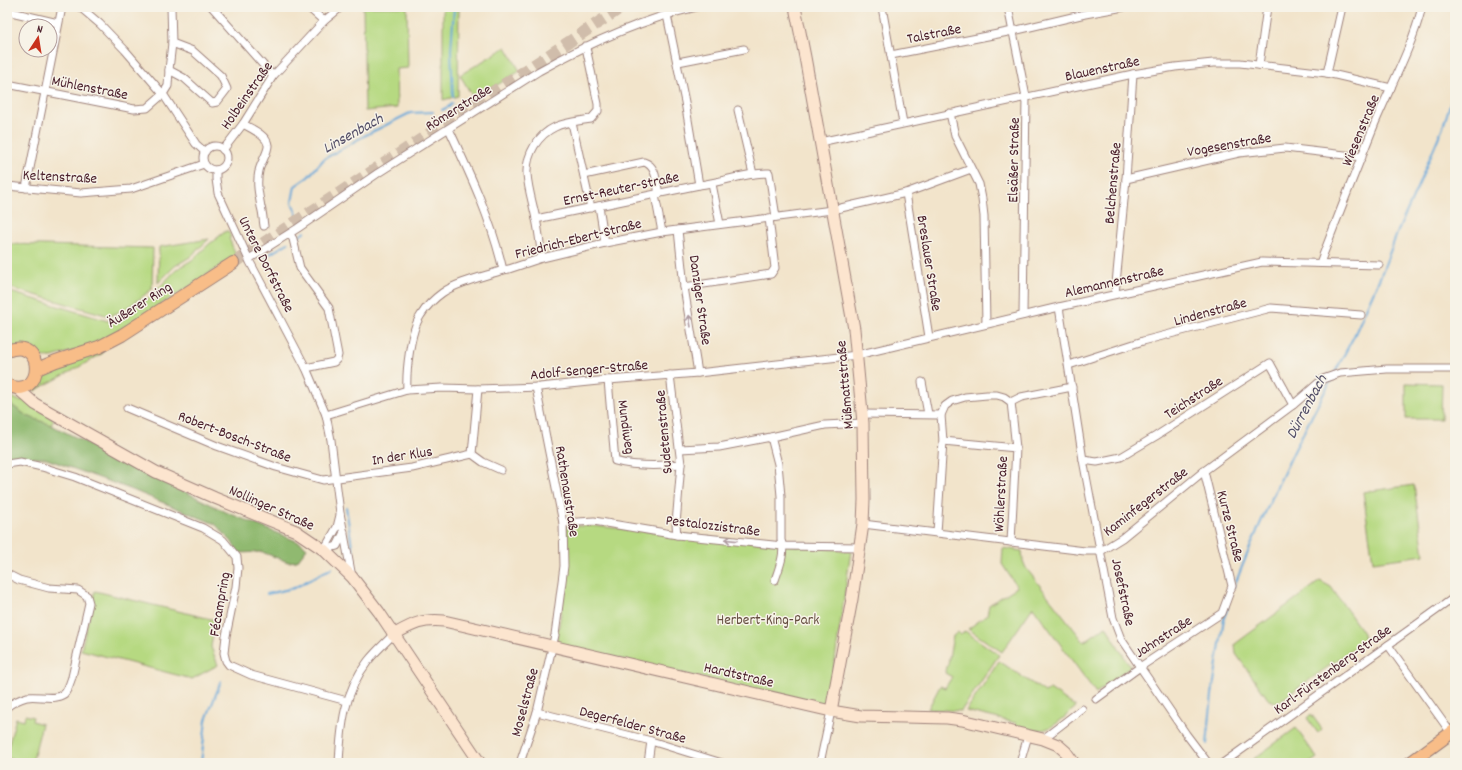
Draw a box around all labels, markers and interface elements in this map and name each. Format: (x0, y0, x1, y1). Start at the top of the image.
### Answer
north arrow (18, 18, 58, 58)
street label: Talstraße (905, 19, 964, 51)
text: N (35, 22, 45, 39)
street label: Blauenstraße (1063, 51, 1142, 89)
street label: Holbeinstraße (216, 57, 279, 135)
street label: Mühlenstraße (50, 71, 130, 107)
street label: Römerstraße (422, 79, 497, 138)
street label: Wiesenstraße (1337, 91, 1387, 170)
water label: Linsenbach (319, 108, 388, 160)
street label: Elsäßer Straße (1003, 117, 1027, 203)
street label: Vogesenstraße (1186, 128, 1274, 164)
street label: Belchenstraße (1099, 141, 1129, 225)
street label: Keltenstraße (22, 165, 98, 191)
street label: Ernst-Reuter-Straße (561, 167, 682, 213)
street label: Untere Dorfstraße (232, 213, 299, 317)
street label: Friedrich-Ebert-Straße (513, 213, 644, 266)
street label: Breslauer Straße (910, 214, 947, 313)
street label: Danziger Straße (682, 254, 716, 347)
street label: Alemannenstraße (1063, 261, 1167, 305)
street label: Äußerer Ring (103, 277, 177, 334)
street label: Lindenstraße (1172, 293, 1250, 333)
one-way arrow (686, 315, 694, 328)
street label: Müßmattstraße (831, 339, 861, 430)
street label: Adolf-Senger-Straße (529, 355, 649, 387)
water label: Dürrenbach (1281, 370, 1334, 443)
street label: Teichstraße (1160, 371, 1228, 426)
street label: Sudetenstraße (650, 389, 680, 475)
street label: Mundiweg (610, 399, 640, 456)
street label: Robert-Bosch-Straße (174, 406, 295, 470)
street label: In der Klus (370, 441, 434, 473)
street label: Rathenaustraße (548, 444, 584, 539)
street label: Wöhlerstraße (989, 455, 1015, 533)
street label: Kaminfegerstraße (1099, 462, 1194, 543)
street label: Nollinger Straße (225, 480, 318, 538)
street label: Kurze Straße (1210, 488, 1249, 565)
street label: Pestalozzistraße (664, 510, 762, 544)
one-way arrow (725, 537, 738, 544)
street label: Josefstraße (1104, 557, 1140, 629)
street label: Fécampring (204, 570, 237, 638)
park label: Herbert-King-Park (716, 610, 820, 632)
street label: Jahnstraße (1131, 611, 1197, 664)
street label: Karl-Fürstenberg-Straße (1270, 620, 1397, 721)
street label: Hardtstraße (701, 657, 776, 695)
street label: Moselstraße (506, 665, 546, 739)
street label: Degerfelder Straße (577, 701, 689, 751)

